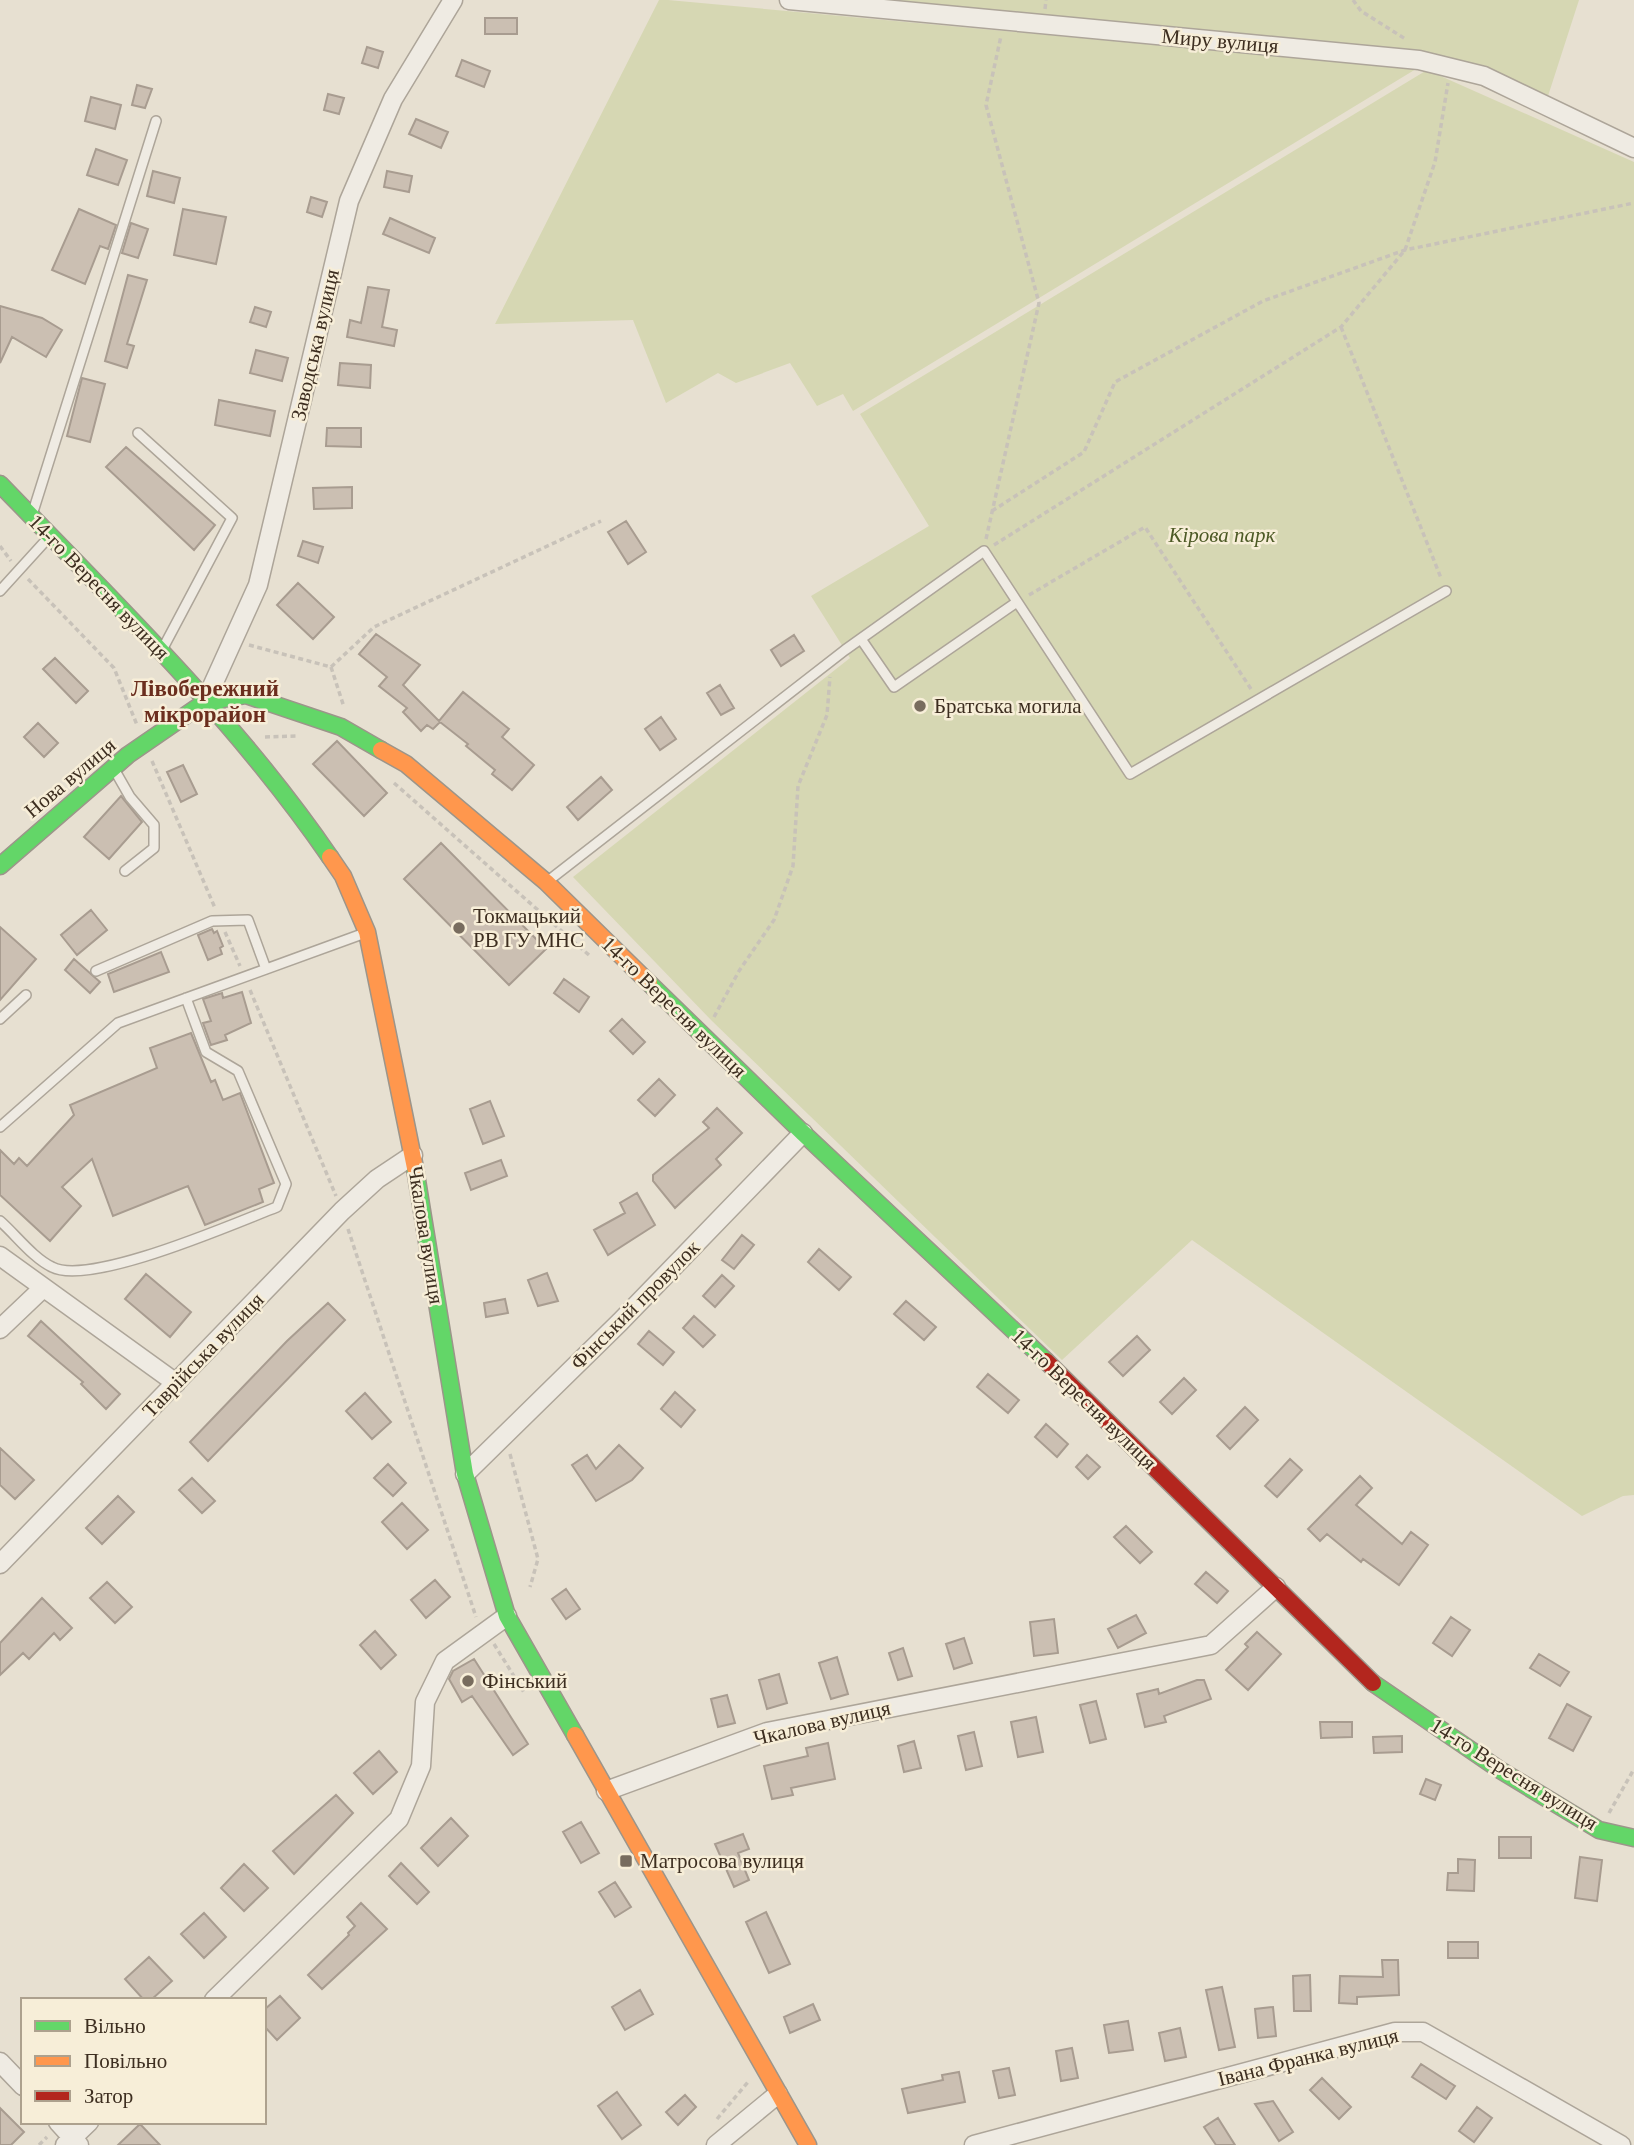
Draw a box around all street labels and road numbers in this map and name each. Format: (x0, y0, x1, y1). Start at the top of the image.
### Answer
street label: Миру вулиця (1161, 24, 1280, 58)
street label: Заводська вулиця (286, 266, 344, 423)
street label: 14-го Вересня вулиця (24, 509, 175, 665)
street label: Нова вулиця (20, 733, 121, 823)
street label: 14-го Вересня вулиця (596, 932, 752, 1083)
street label: Чкалова вулиця (403, 1164, 449, 1306)
street label: Фінський провулок (565, 1235, 705, 1375)
street label: Таврійська вулиця (137, 1287, 269, 1422)
street label: 14-го Вересня вулиця (1006, 1324, 1162, 1475)
street label: Чкалова вулиця (751, 1696, 893, 1750)
street label: 14-го Вересня вулиця (1426, 1713, 1602, 1835)
street label: Івана Франка вулиця (1215, 2023, 1401, 2091)

